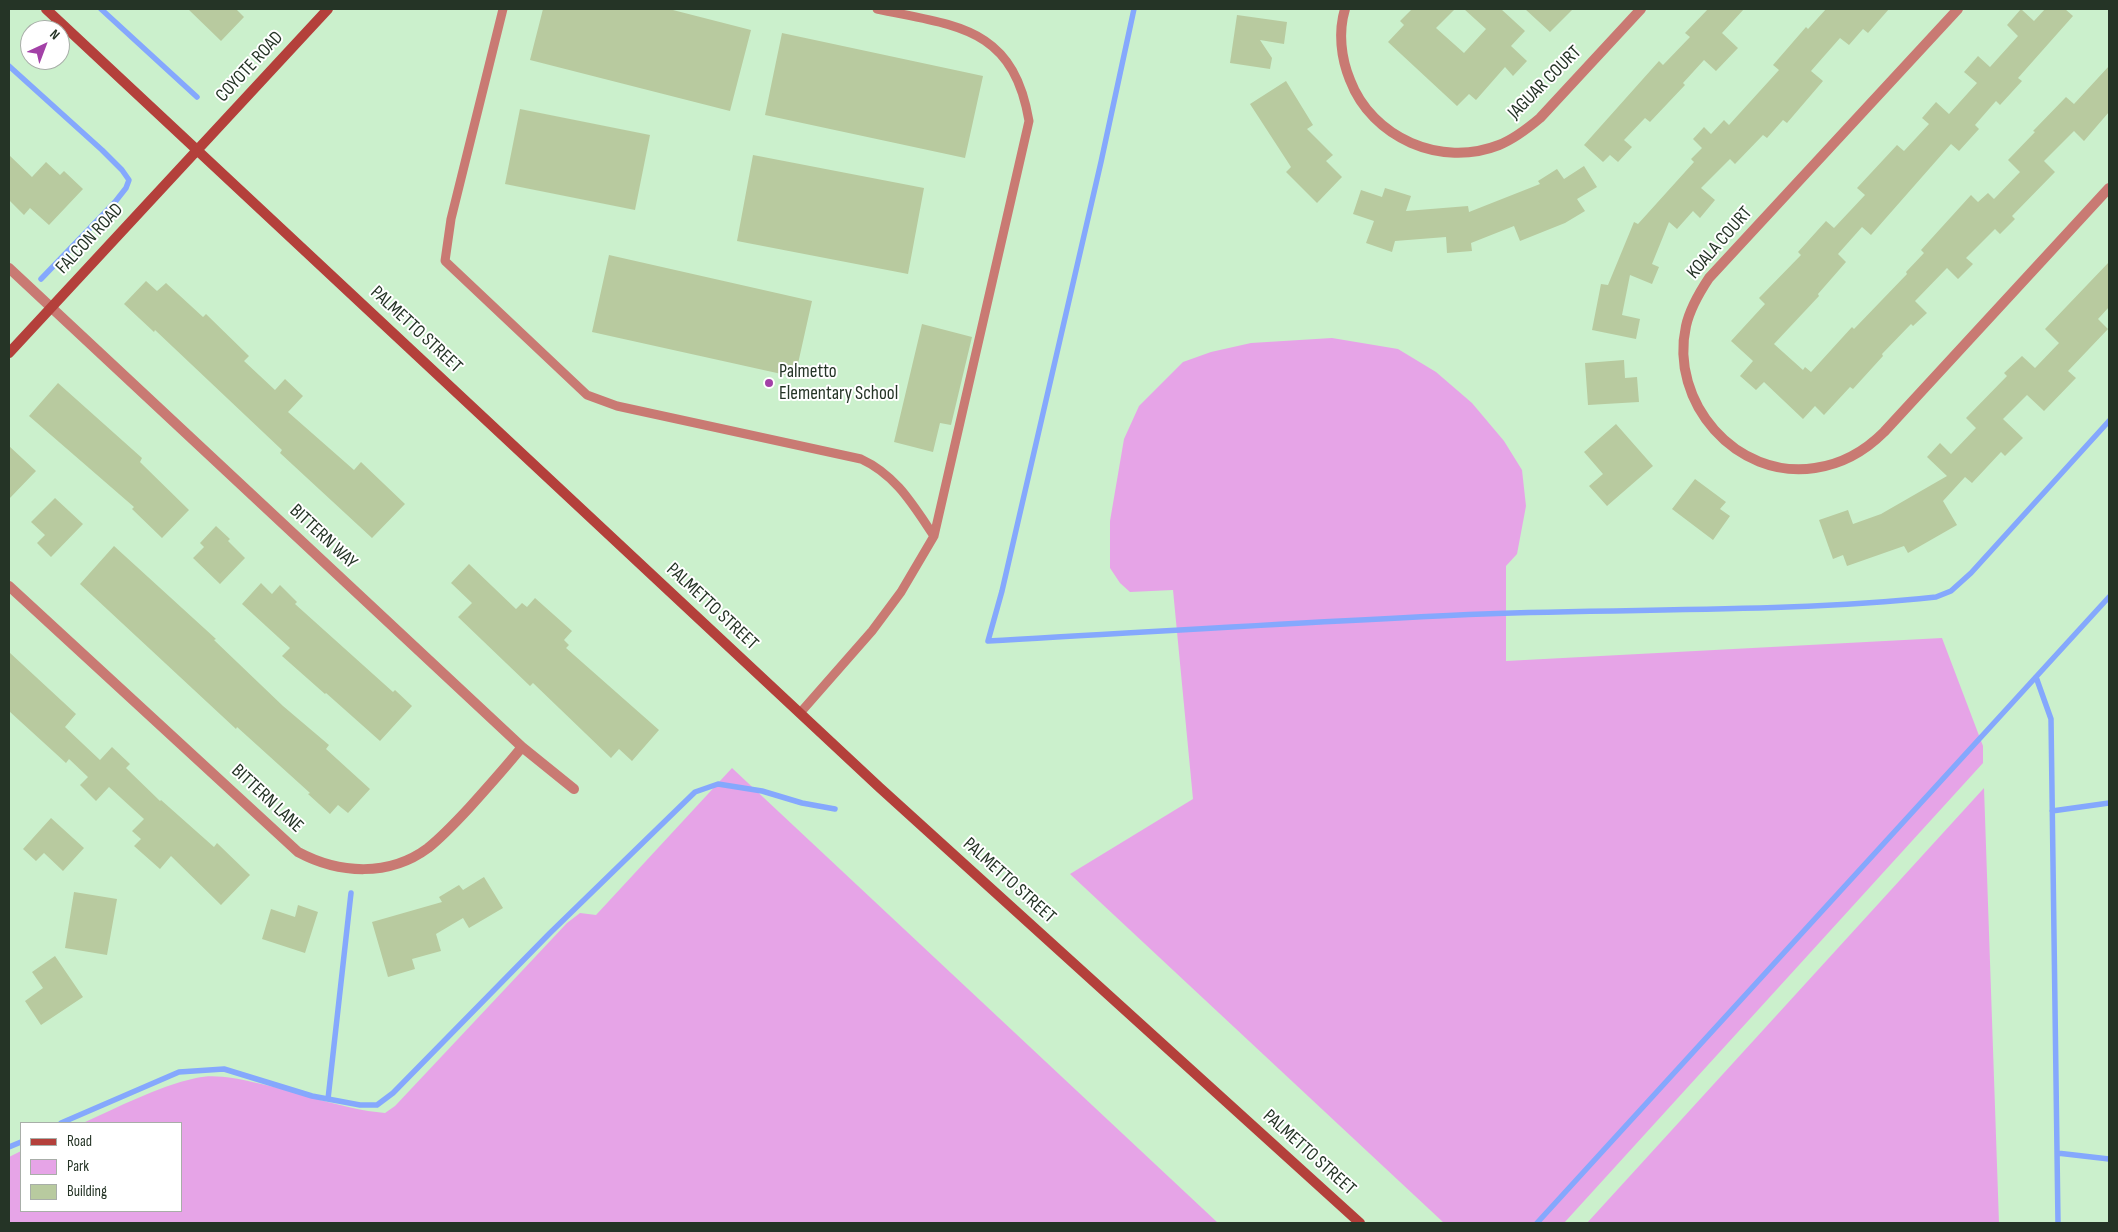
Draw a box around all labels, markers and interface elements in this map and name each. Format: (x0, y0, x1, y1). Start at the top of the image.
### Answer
north arrow (20, 20, 70, 70)
text: N (46, 26, 63, 43)
street label: COYOTE ROAD (211, 27, 289, 107)
street label: JAGUAR COURT (1503, 41, 1587, 125)
street label: FALCON ROAD (51, 199, 129, 279)
street label: KOALA COURT (1682, 202, 1758, 284)
street label: PALMETTO STREET (365, 282, 467, 378)
place label: Palmetto Elementary School (779, 361, 898, 405)
marker: Palmetto Elementary School (763, 377, 775, 389)
street label: BITTERN WAY (284, 500, 362, 574)
street label: PALMETTO STREET (661, 559, 763, 655)
street label: BITTERN LANE (226, 760, 308, 838)
street label: PALMETTO STREET (958, 833, 1060, 929)
street label: PALMETTO STREET (1258, 1105, 1360, 1201)
legend (20, 1122, 182, 1212)
text: Road (67, 1132, 92, 1151)
text: Park (67, 1157, 89, 1176)
text: Building (67, 1182, 107, 1201)

